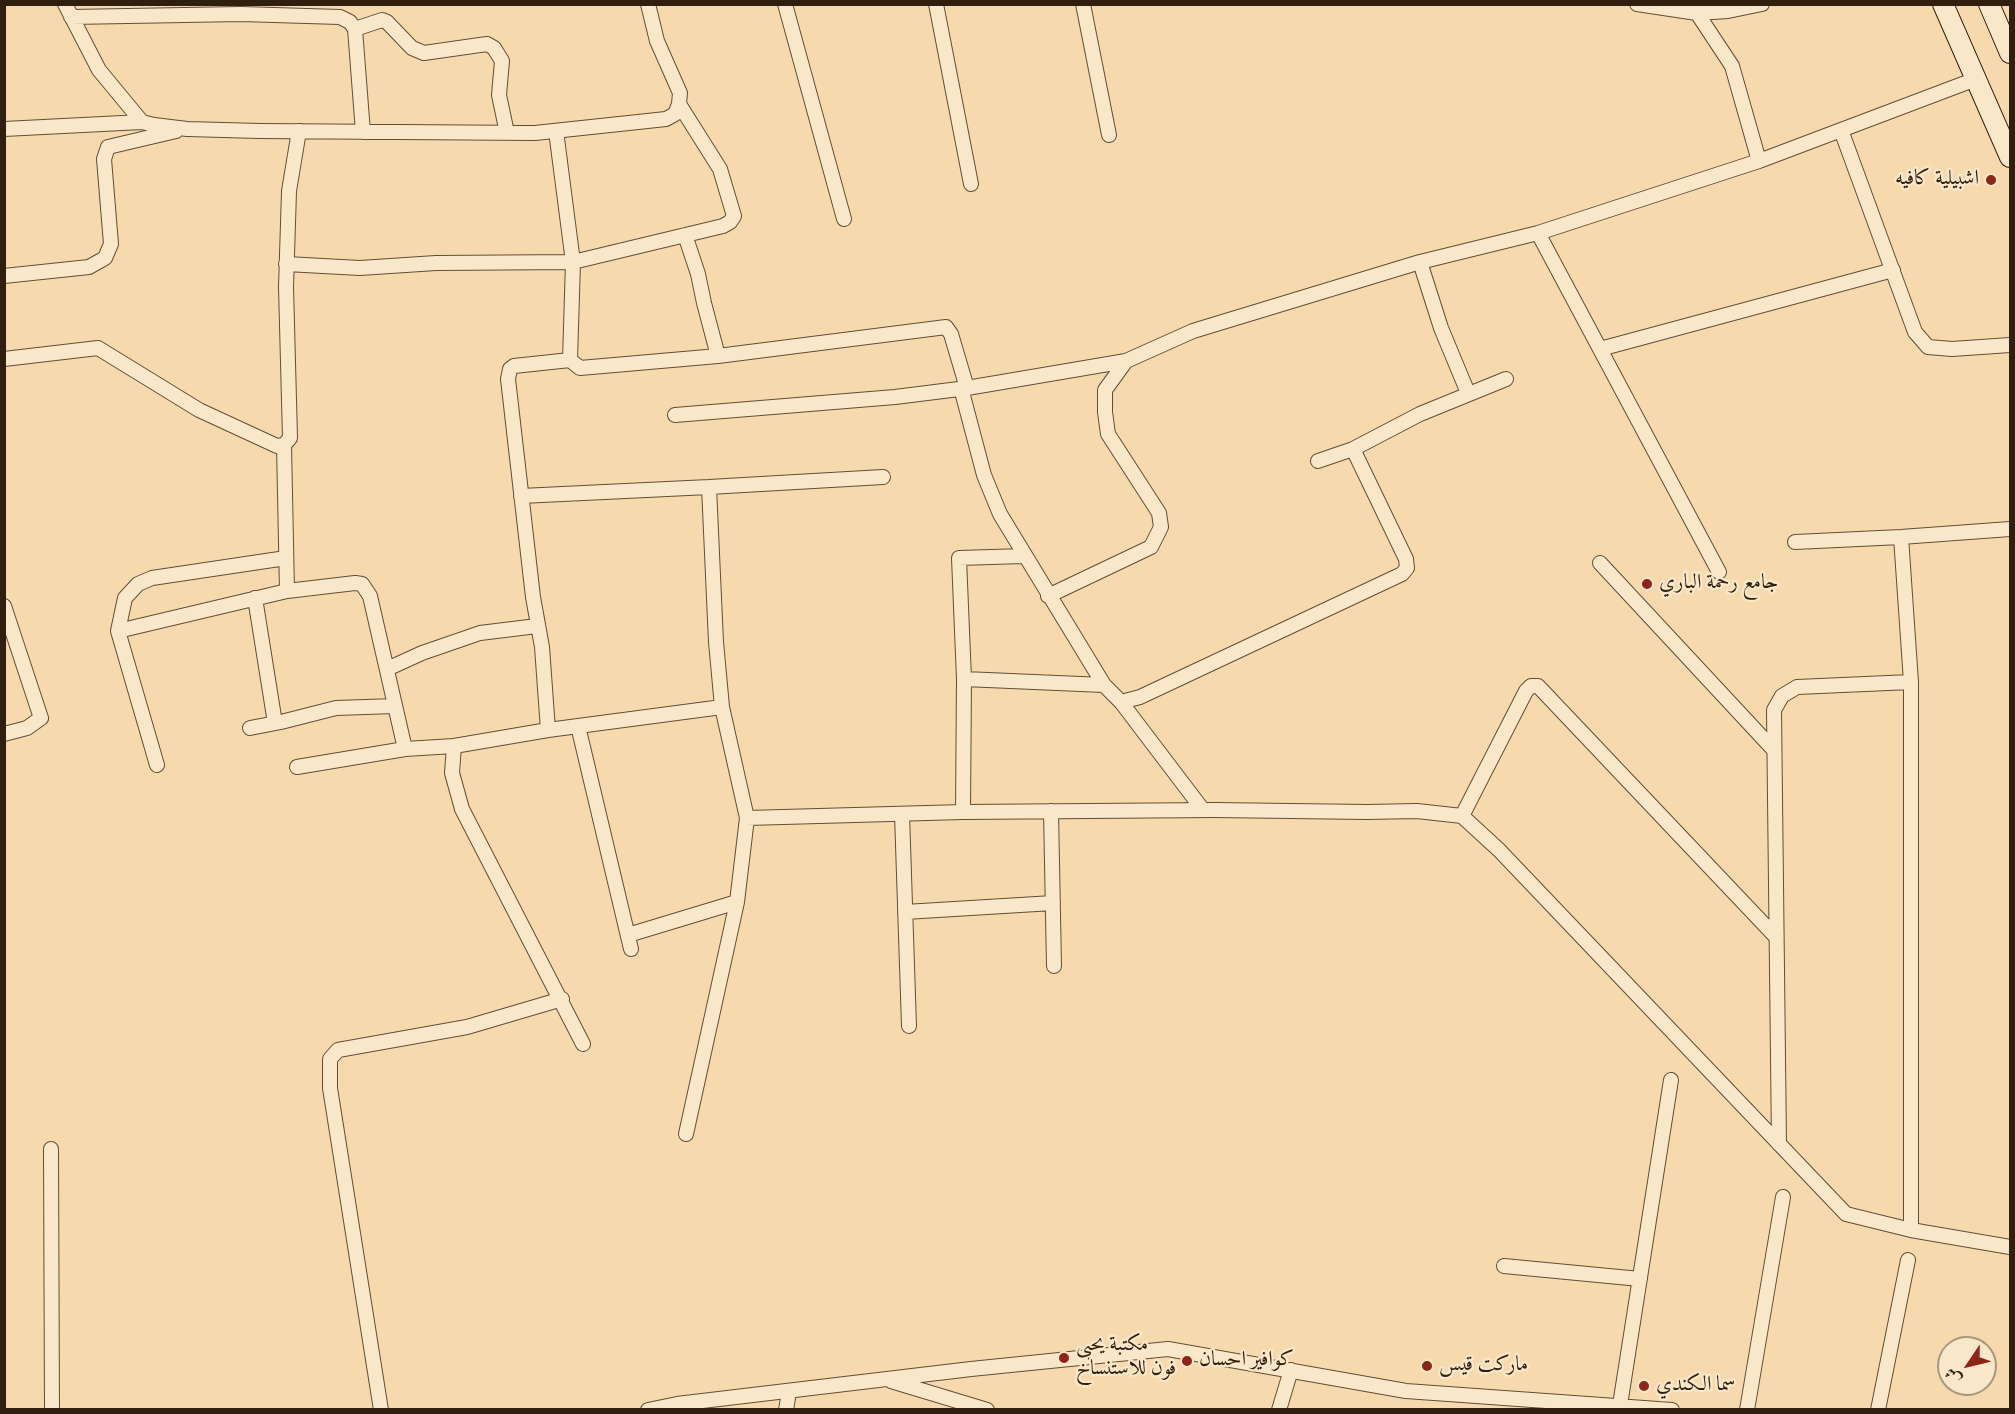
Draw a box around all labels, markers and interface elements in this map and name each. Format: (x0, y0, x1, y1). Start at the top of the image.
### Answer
place label: اشبيلية كافيه (1895, 167, 1979, 193)
marker: اشبيلية كافيه (1984, 173, 1998, 187)
place label: جامع رحمة الباري (1659, 571, 1778, 597)
marker: جامع رحمة الباري (1640, 577, 1654, 591)
place label: مكتبة يحيى فون للاستنساخ (1076, 1333, 1176, 1383)
north arrow (1937, 1336, 1997, 1396)
place label: كوافير احسان (1199, 1348, 1294, 1374)
marker: مكتبة يحيى فون للاستنساخ (1057, 1351, 1071, 1365)
place label: ماركت قيس (1439, 1353, 1528, 1379)
marker: كوافير احسان (1180, 1354, 1194, 1368)
marker: ماركت قيس (1420, 1359, 1434, 1373)
text: ش (1941, 1363, 1967, 1387)
place label: سما الكندي (1656, 1373, 1736, 1399)
marker: سما الكندي (1637, 1379, 1651, 1393)

